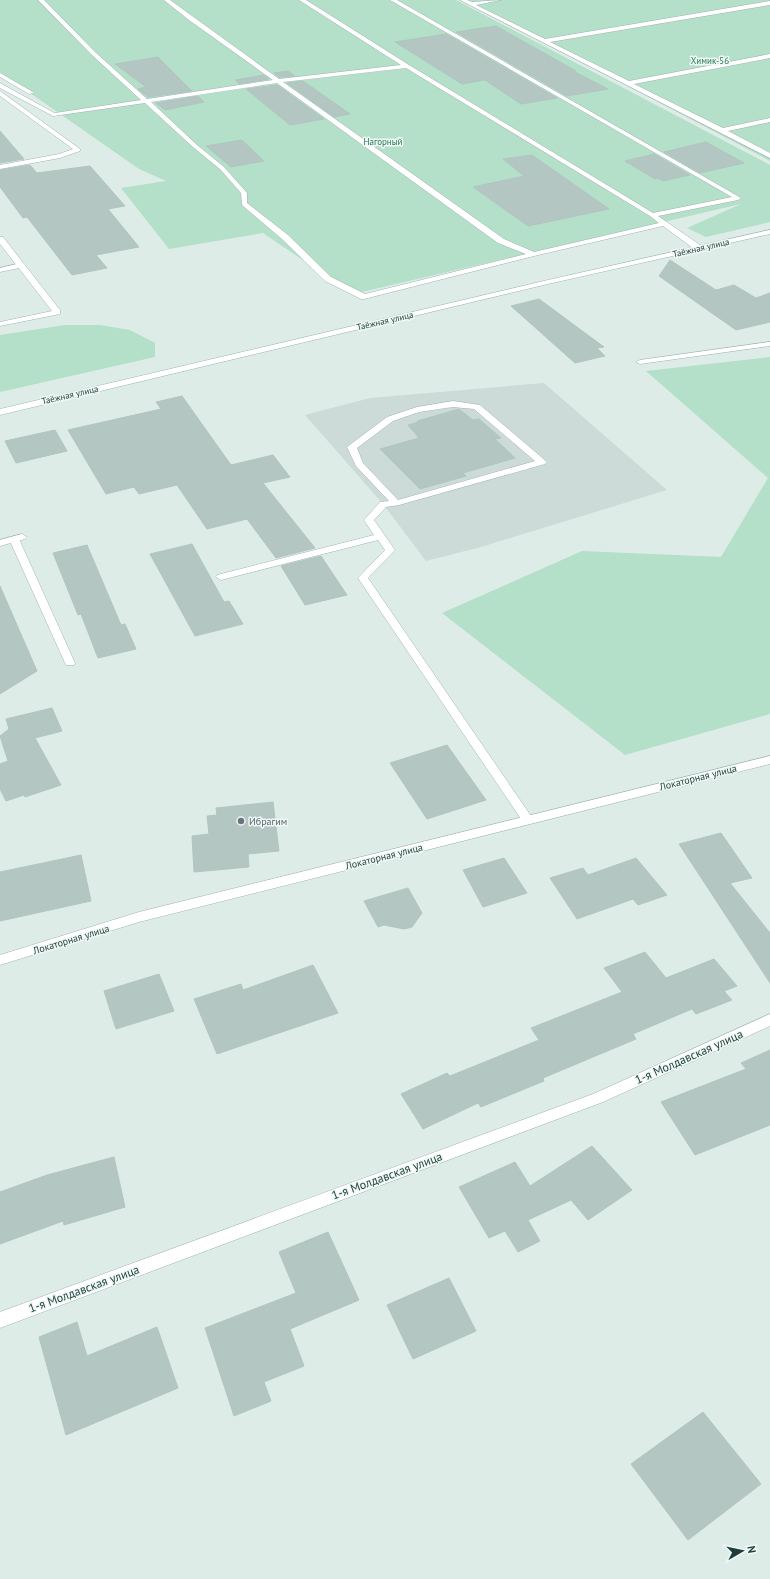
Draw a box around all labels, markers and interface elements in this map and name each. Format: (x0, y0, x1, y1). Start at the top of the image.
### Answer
park label: Химик-56 (691, 55, 729, 66)
park label: Нагорный (363, 136, 403, 147)
street label: Таёжная улица (671, 236, 730, 259)
street label: Таёжная улица (355, 309, 414, 332)
street label: Таёжная улица (40, 383, 99, 406)
street label: Локаторная улица (657, 762, 738, 794)
place label: Ибрагим (249, 815, 287, 828)
marker: Ибрагим (236, 816, 246, 826)
street label: Локаторная улица (343, 841, 424, 873)
street label: Локаторная улица (30, 922, 111, 958)
street label: 1-я Молдавская улица (632, 1026, 745, 1087)
street label: 1-я Молдавская улица (329, 1149, 444, 1203)
street label: 1-я Молдавская улица (26, 1262, 141, 1316)
north arrow (722, 1531, 762, 1571)
text: N (744, 1545, 759, 1554)

